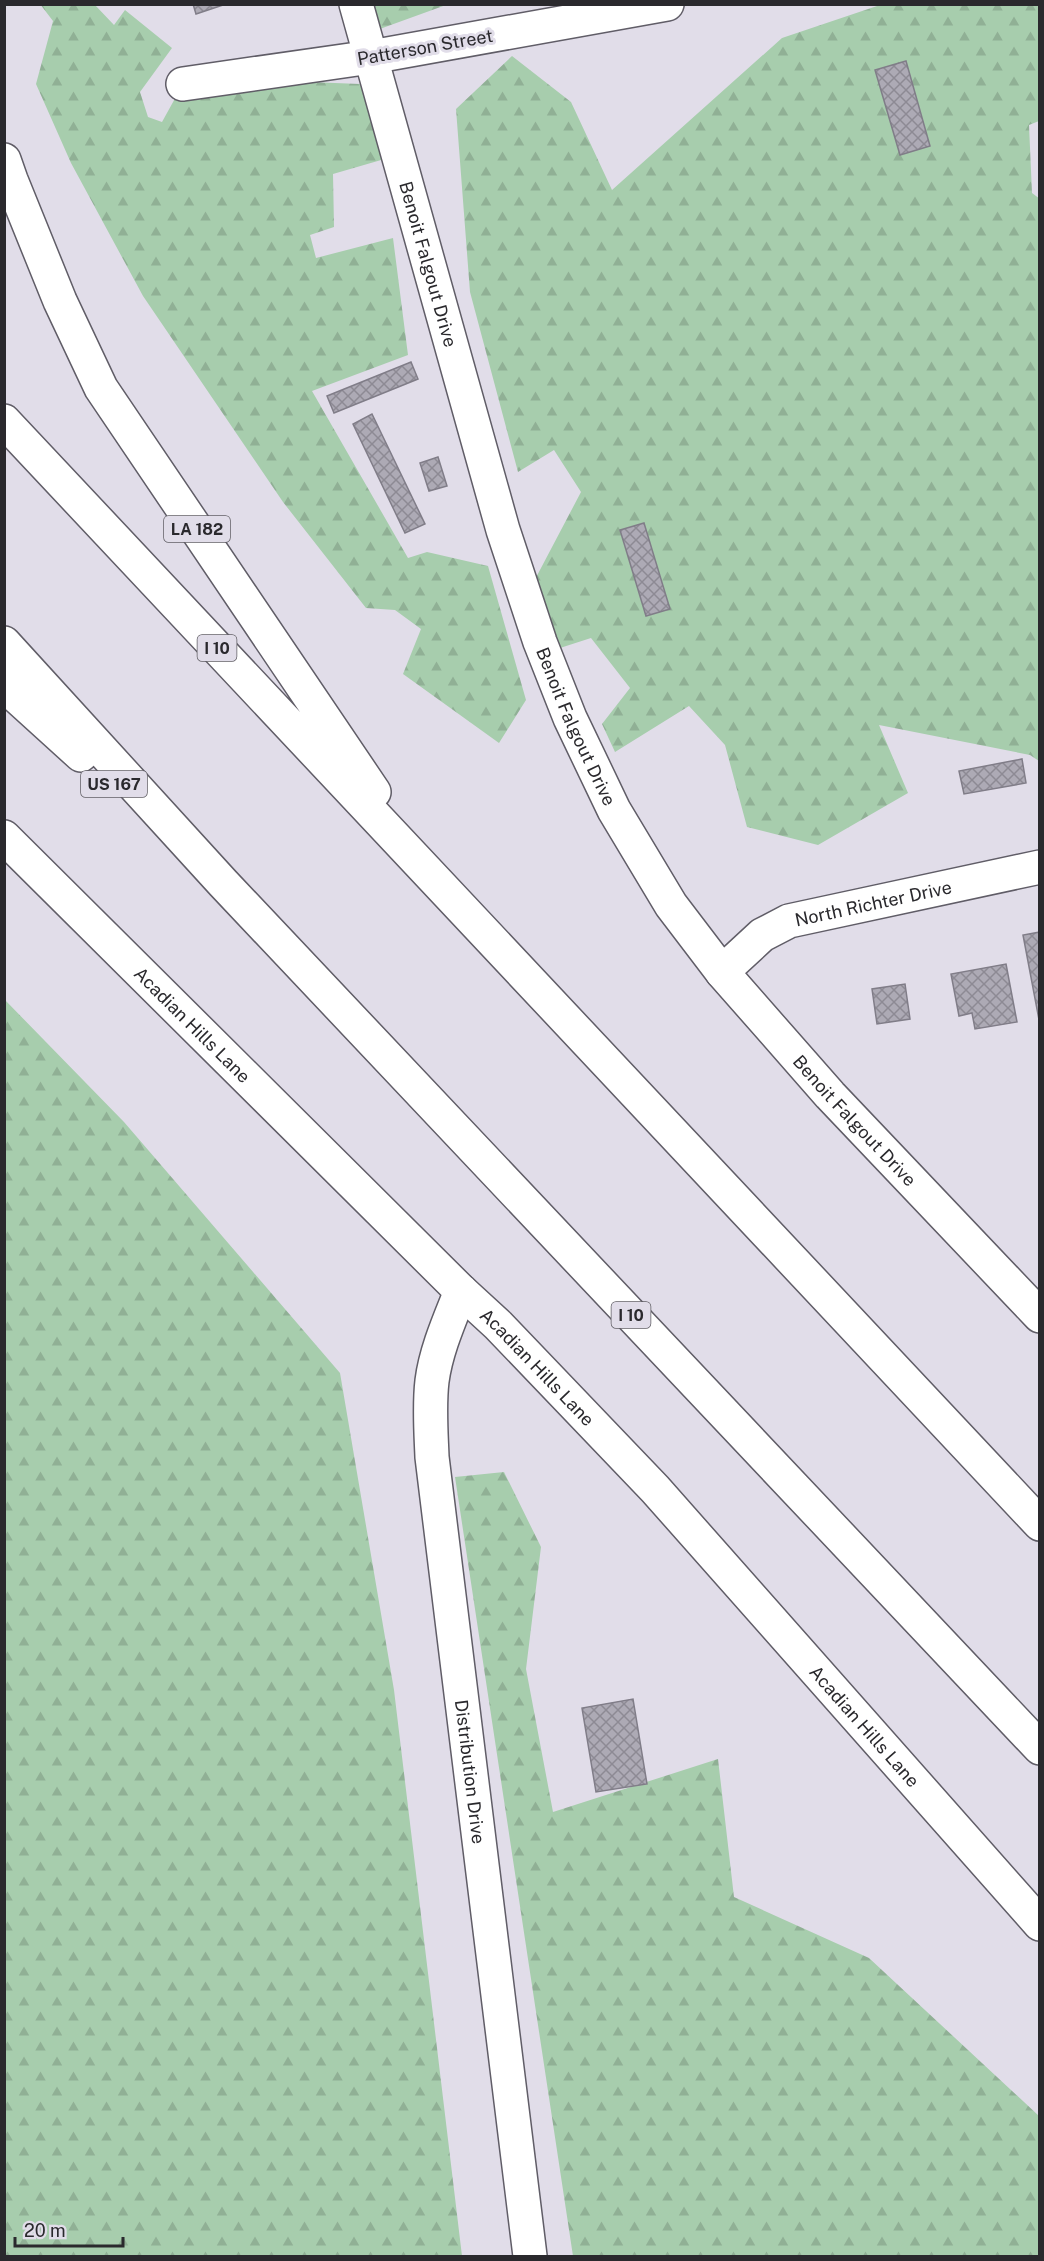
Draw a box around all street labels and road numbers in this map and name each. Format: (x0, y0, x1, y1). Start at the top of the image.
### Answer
street label: Patterson Street (355, 25, 495, 69)
street label: Benoit Falgout Drive (396, 179, 462, 349)
road number: LA 182 (164, 516, 230, 542)
road number: I 10 (198, 635, 236, 661)
street label: Benoit Falgout Drive (533, 644, 621, 809)
road number: US 167 (81, 771, 147, 797)
street label: North Richter Drive (793, 876, 954, 930)
street label: Acadian Hills Lane (130, 962, 255, 1087)
street label: Benoit Falgout Drive (789, 1051, 921, 1190)
road number: I 10 (612, 1302, 650, 1328)
street label: Acadian Hills Lane (476, 1304, 599, 1430)
street label: Acadian Hills Lane (806, 1661, 924, 1791)
street label: Distribution Drive (451, 1698, 490, 1845)

